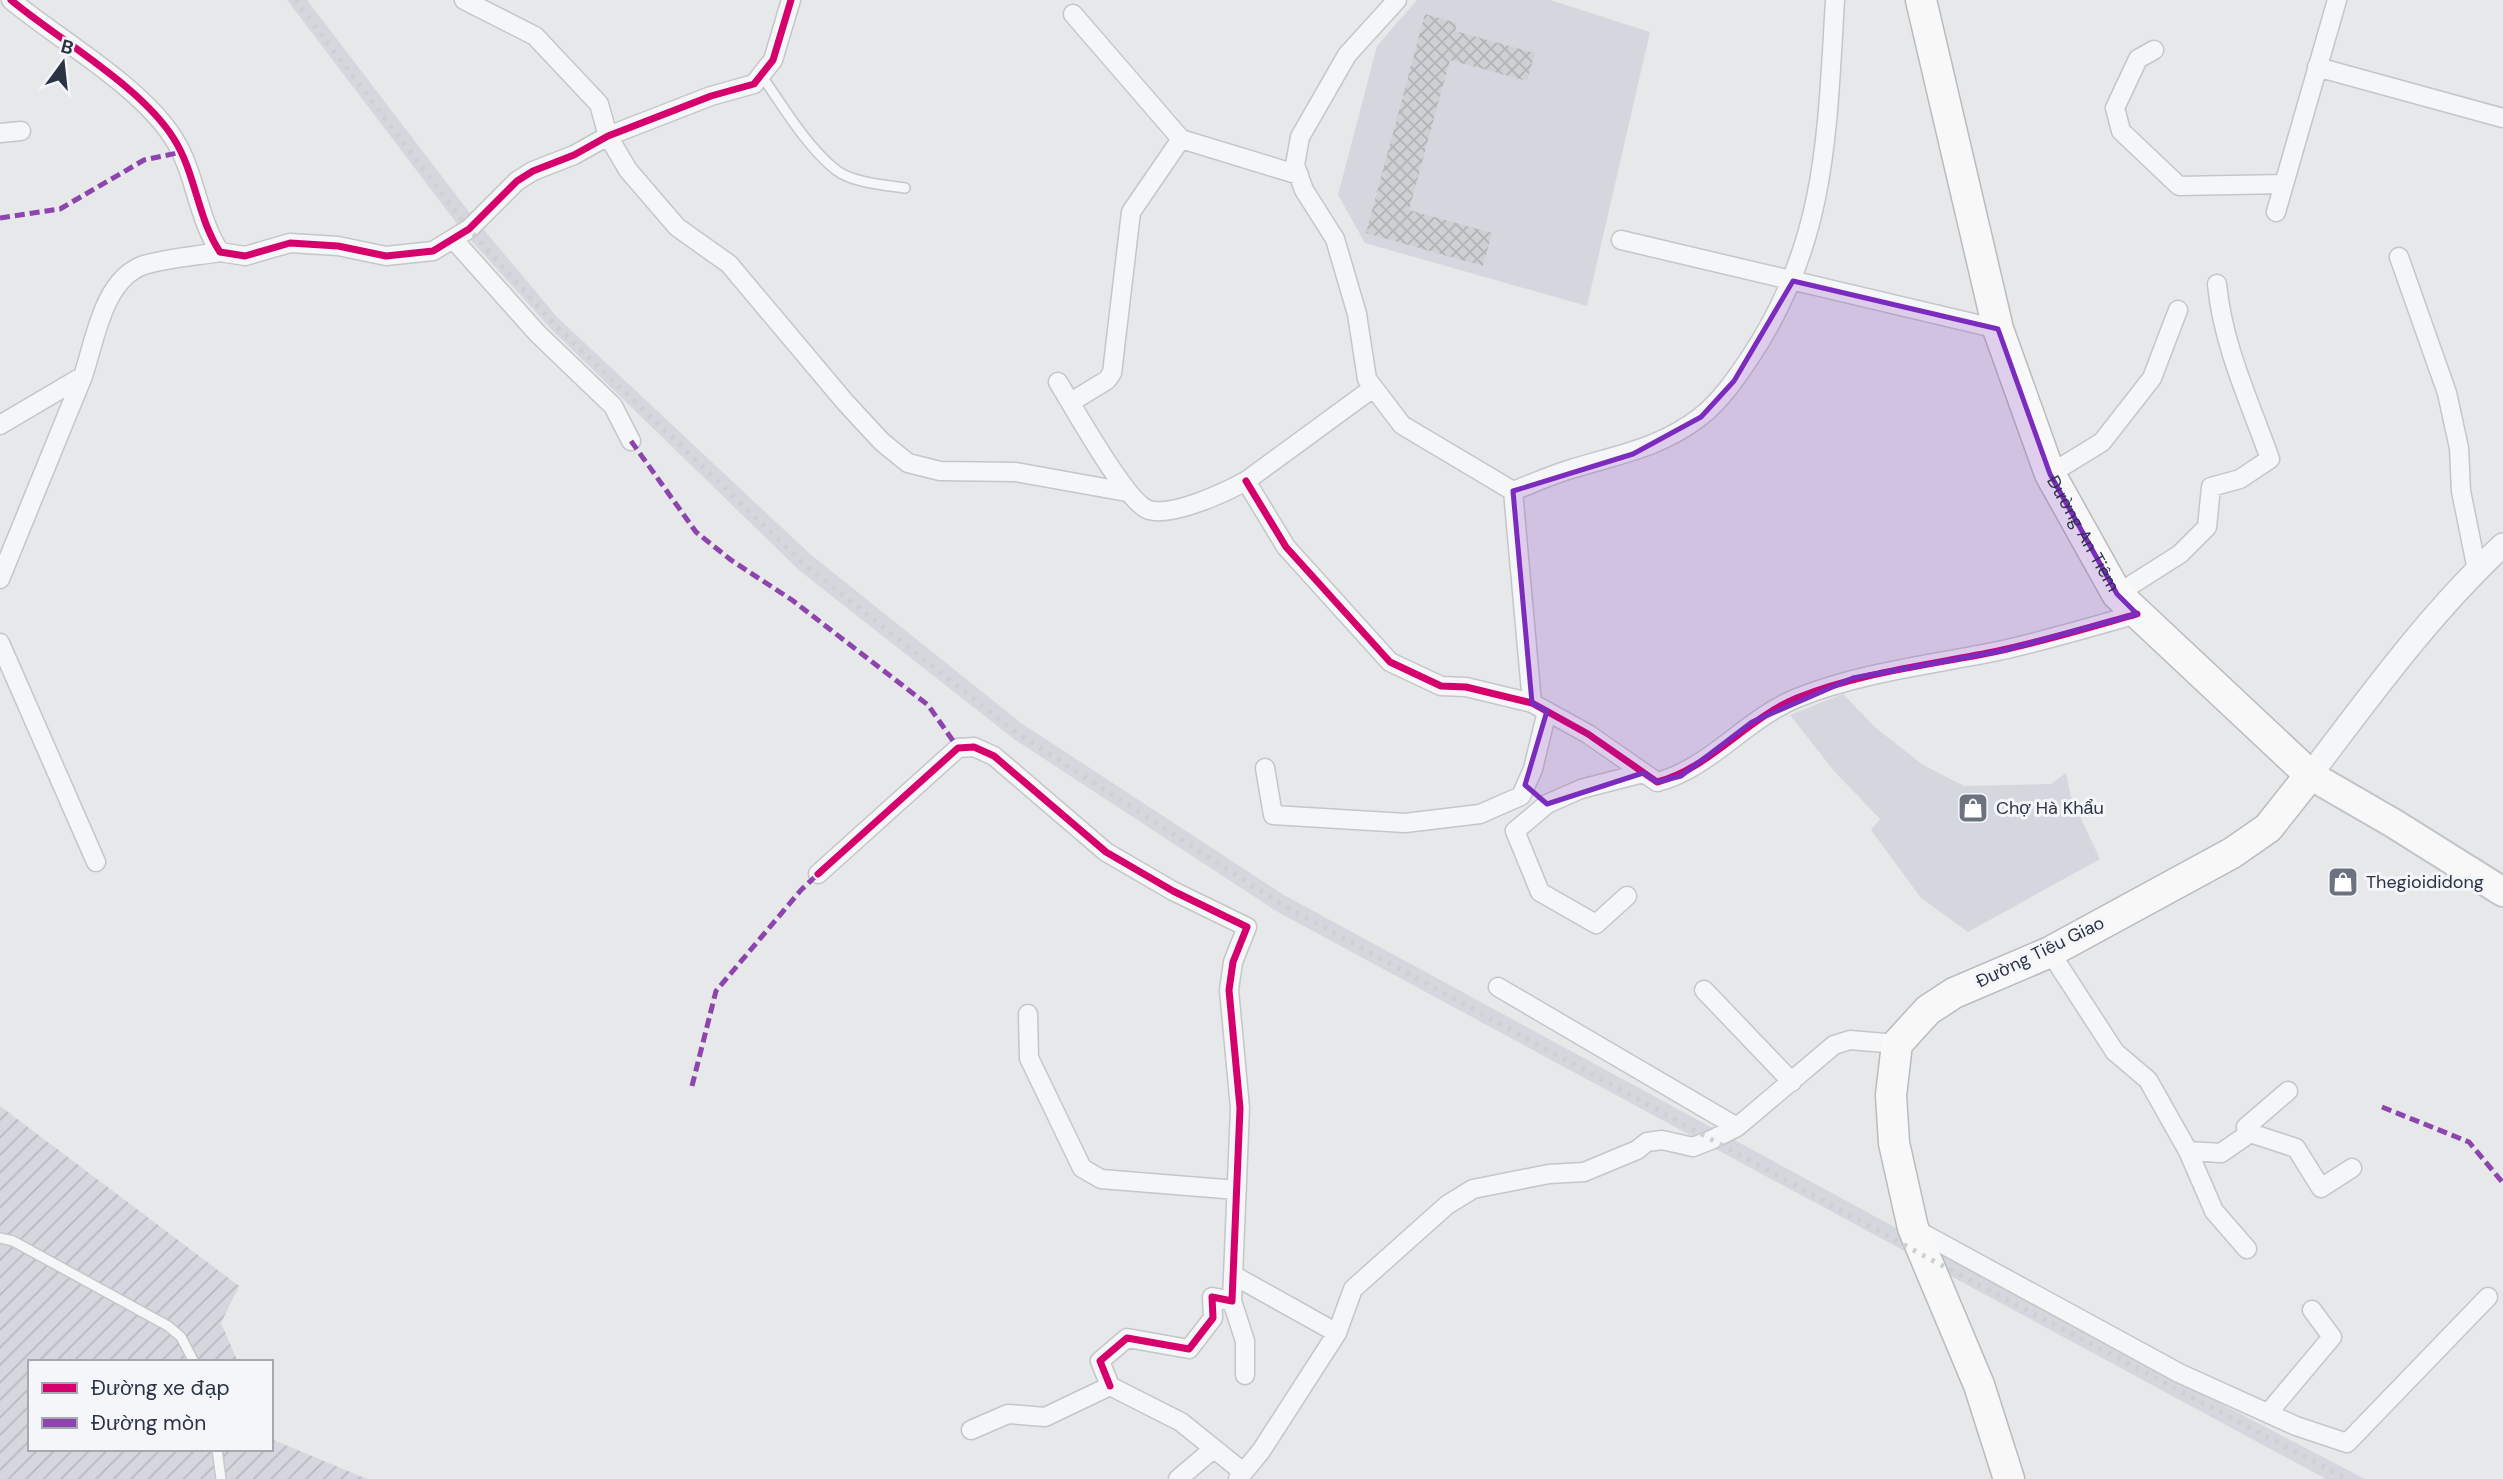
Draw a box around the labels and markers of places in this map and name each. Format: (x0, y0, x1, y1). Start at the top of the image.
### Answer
shop icon: Chợ Hà Khẩu (1956, 791, 1990, 825)
place label: Chợ Hà Khẩu (1996, 796, 2104, 820)
shop icon: Thegioididong (2326, 865, 2360, 899)
place label: Thegioididong (2366, 870, 2484, 894)

